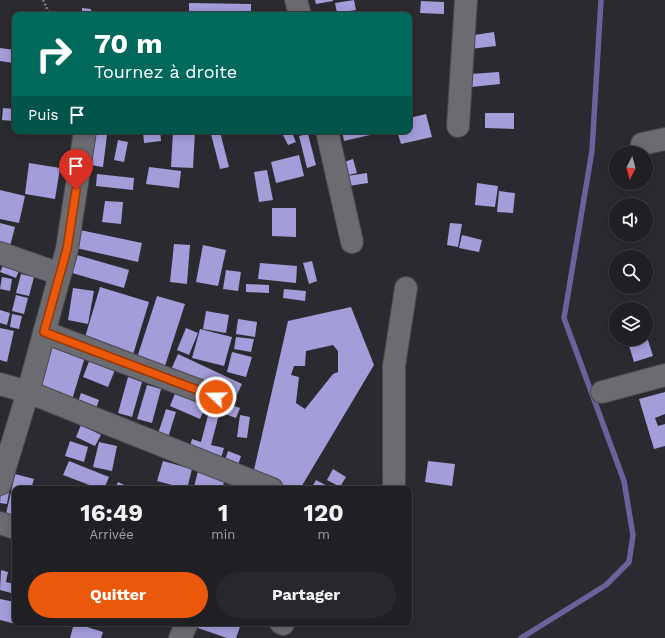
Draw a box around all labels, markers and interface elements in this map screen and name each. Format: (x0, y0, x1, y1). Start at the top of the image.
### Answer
text: 70 m (94, 27, 163, 60)
icon: right (28, 28, 80, 80)
text: Tournez à droite (94, 61, 237, 82)
icon: arrive (66, 104, 88, 126)
text: Puis (28, 106, 58, 124)
north arrow (609, 146, 653, 190)
map controls (609, 146, 653, 346)
pin (59, 149, 93, 190)
icon: arrive (65, 155, 87, 177)
button: sound (609, 198, 653, 242)
button: search (609, 250, 653, 294)
button: layers (609, 302, 653, 346)
position arrow (195, 376, 237, 418)
text: 16:49 (80, 499, 143, 527)
text: 1 (218, 499, 228, 527)
text: 120 (304, 499, 344, 527)
text: Arrivée (89, 527, 134, 542)
text: min (211, 527, 235, 542)
text: m (317, 527, 330, 542)
button: Quitter (28, 572, 208, 618)
button: Partager (216, 572, 396, 618)

